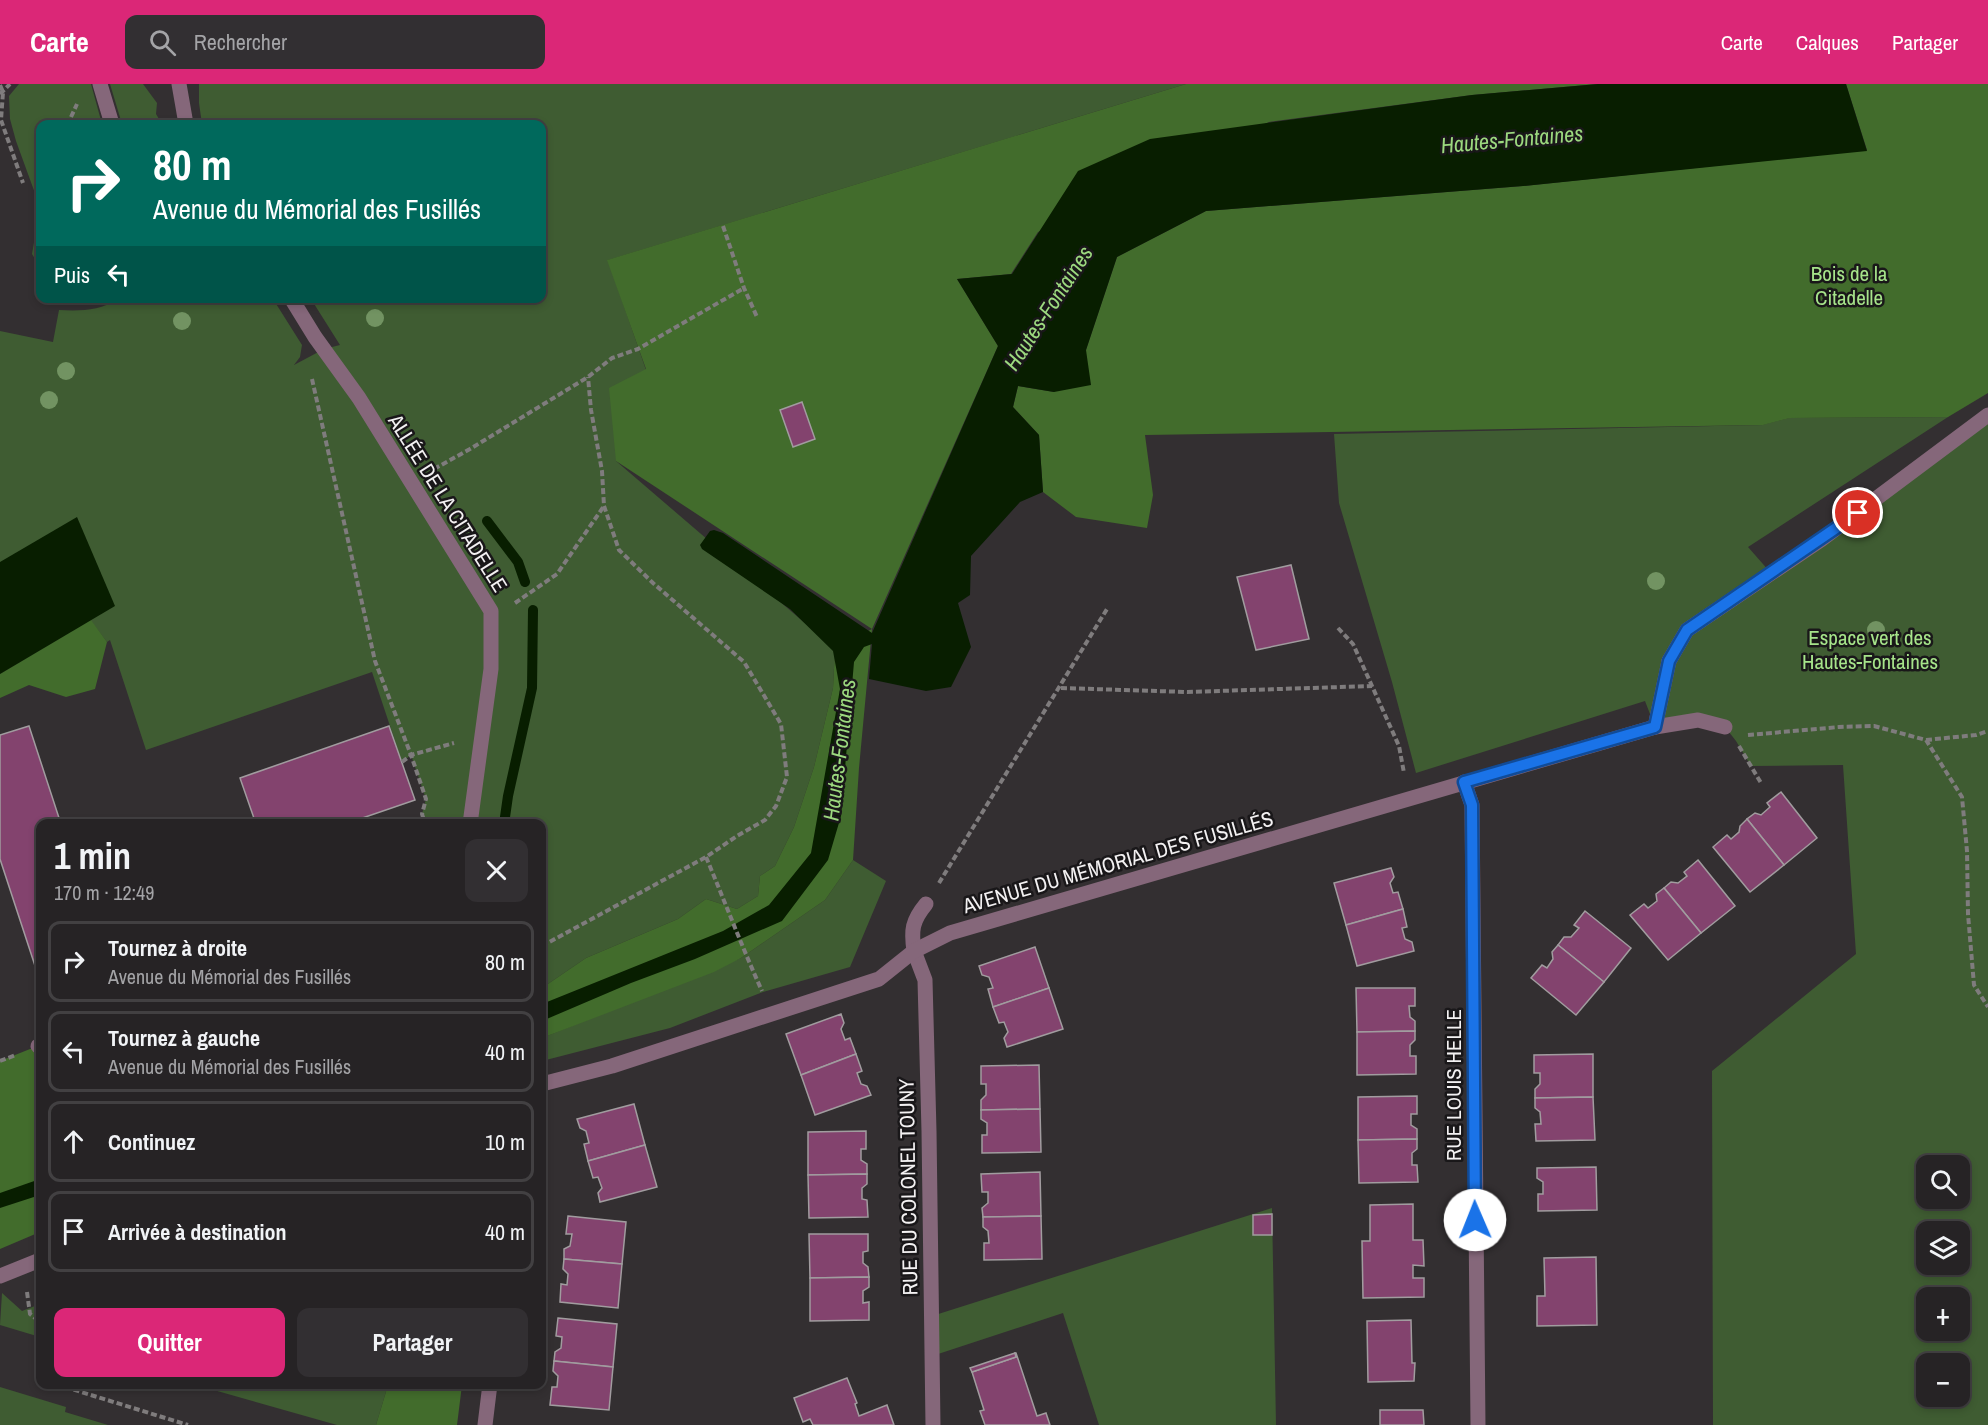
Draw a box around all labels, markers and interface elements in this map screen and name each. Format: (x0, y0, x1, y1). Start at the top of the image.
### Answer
search box (125, 15, 545, 69)
text: Carte (30, 23, 89, 61)
icon: search (146, 26, 179, 59)
text: Rechercher (194, 27, 287, 57)
text: Carte (1721, 28, 1763, 57)
text: Calques (1796, 28, 1859, 57)
text: Partager (1892, 28, 1958, 57)
water label: Hautes-Fontaines (1440, 118, 1584, 160)
text: 80 m (153, 137, 232, 193)
icon: right (54, 144, 132, 222)
text: Avenue du Mémorial des Fusillés (153, 191, 481, 227)
water label: Hautes-Fontaines (997, 240, 1099, 376)
icon: left (102, 258, 135, 291)
park label: Bois de la Citadelle (1811, 259, 1888, 312)
text: Puis (54, 260, 90, 290)
street label: ALLÉE DE LA CITADELLE (381, 408, 514, 597)
pin (1832, 487, 1883, 538)
icon: arrive (1841, 496, 1874, 529)
park label: Espace vert des Hautes-Fontaines (1802, 623, 1938, 676)
water label: Hautes-Fontaines (815, 677, 863, 823)
street label: AVENUE DU MÉMORIAL DES FUSILLÉS (958, 804, 1277, 921)
text: 1 min (54, 832, 131, 880)
button: close (465, 839, 528, 902)
text: 170 m · 12:49 (54, 879, 154, 906)
text: Tournez à droite (108, 933, 247, 963)
icon: right (57, 945, 90, 978)
text: 80 m (485, 947, 525, 977)
text: Avenue du Mémorial des Fusillés (108, 963, 351, 990)
street label: RUE LOUIS HELLE (1439, 1009, 1468, 1161)
text: Tournez à gauche (108, 1023, 260, 1053)
icon: left (57, 1035, 90, 1068)
text: 40 m (485, 1037, 525, 1067)
text: Avenue du Mémorial des Fusillés (108, 1053, 351, 1080)
street label: RUE DU COLONEL TOUNY (892, 1078, 924, 1296)
icon: ahead (57, 1125, 90, 1158)
text: Continuez (108, 1127, 195, 1157)
text: 10 m (485, 1127, 525, 1157)
map controls (1916, 1155, 1970, 1407)
button: search (1916, 1155, 1970, 1209)
position arrow (1443, 1188, 1507, 1252)
icon: arrive (57, 1215, 90, 1248)
text: Arrivée à destination (108, 1217, 286, 1247)
text: 40 m (485, 1217, 525, 1247)
button: layers (1916, 1221, 1970, 1275)
button: + (1916, 1287, 1970, 1341)
button: Quitter (54, 1308, 285, 1377)
button: Partager (297, 1308, 528, 1377)
button: − (1916, 1353, 1970, 1407)

